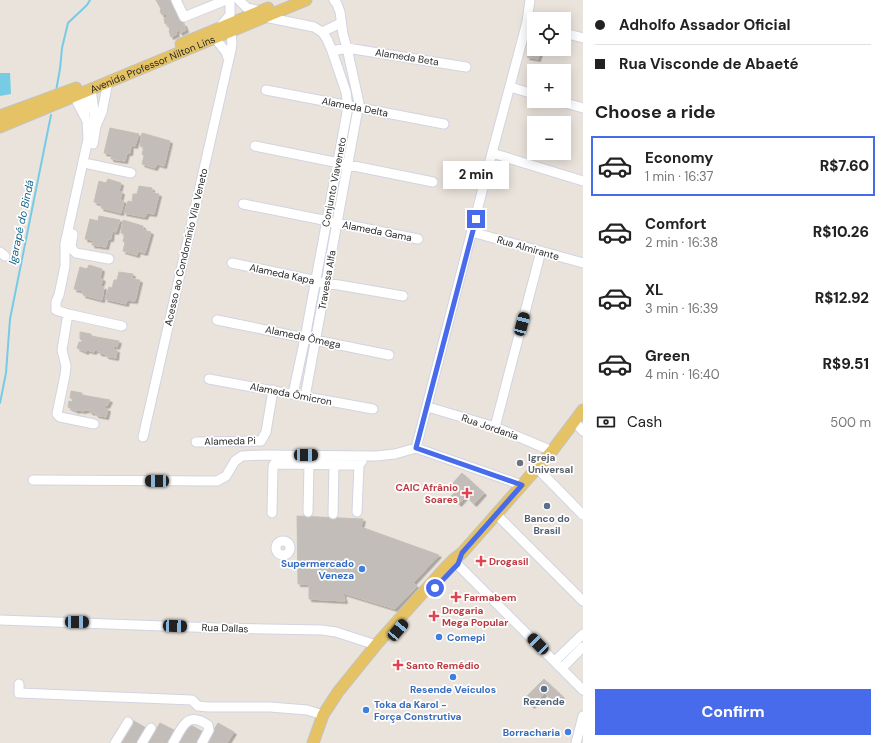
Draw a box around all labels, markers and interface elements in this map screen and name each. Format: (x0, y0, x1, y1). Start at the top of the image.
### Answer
map controls (527, 12, 571, 160)
button: locate (527, 12, 571, 56)
text: Adholfo Assador Oficial (619, 15, 790, 35)
street label: Avenida Professor Nilton Lins (88, 32, 217, 95)
street label: Alameda Beta (374, 46, 440, 68)
text: Rua Visconde de Abaeté (619, 54, 798, 74)
button: + (527, 64, 571, 108)
street label: Alameda Delta (321, 94, 389, 120)
text: Choose a ride (595, 100, 716, 124)
button: − (527, 116, 571, 160)
street label: Conjunto Viaveneto (319, 136, 349, 228)
icon: car (597, 148, 633, 184)
text: Economy (645, 148, 713, 168)
text: R$7.60 (820, 156, 869, 176)
callout: 2 min (443, 161, 509, 189)
text: 2 min (459, 166, 493, 183)
street label: Acesso ao Condomínio Vila Veneto (162, 167, 211, 327)
text: 1 min · 16:37 (645, 168, 713, 185)
water label: Igarapé do Bindá (5, 178, 37, 266)
route end (467, 210, 485, 228)
icon: car (597, 214, 633, 250)
text: Comfort (645, 214, 706, 234)
street label: Alameda Gama (341, 218, 413, 244)
text: R$10.26 (813, 222, 869, 242)
street label: Rua Almirante (495, 233, 561, 263)
text: 2 min · 16:38 (645, 234, 718, 251)
street label: Travessa Alfa (315, 249, 339, 311)
street label: Alameda Kapa (248, 261, 316, 287)
icon: car (597, 280, 633, 316)
text: XL (645, 280, 663, 300)
text: R$12.92 (815, 288, 869, 308)
text: 3 min · 16:39 (645, 300, 718, 317)
car (513, 311, 531, 337)
street label: Alameda Ômega (264, 323, 342, 351)
icon: car (597, 346, 633, 382)
text: Green (645, 346, 690, 366)
text: R$9.51 (823, 354, 869, 374)
text: 4 min · 16:40 (645, 366, 720, 383)
street label: Alameda Ômicron (249, 380, 333, 408)
street label: Rua Jordania (460, 411, 520, 443)
icon: cash (595, 411, 617, 433)
text: Cash (627, 412, 662, 432)
text: 500 m (830, 414, 871, 431)
street label: Alameda Pi (204, 434, 256, 448)
car (294, 449, 318, 461)
place label: Igreja Universal (528, 451, 573, 476)
marker: Igreja Universal (515, 458, 525, 468)
car (145, 475, 169, 487)
place label: CAIC Afrânio Soares (395, 481, 458, 506)
marker: CAIC Afrânio Soares (461, 487, 473, 499)
marker: Banco do Brasil (542, 501, 552, 511)
place label: Banco do Brasil (524, 512, 570, 537)
place label: Drogasil (489, 555, 529, 568)
marker: Drogasil (476, 556, 486, 566)
place label: Supermercado Veneza (281, 557, 354, 582)
marker: Supermercado Veneza (357, 564, 367, 574)
route start (426, 579, 444, 597)
place label: Farmabem (464, 591, 516, 604)
marker: Farmabem (451, 592, 461, 602)
place label: Drogaria Mega Popular (442, 604, 508, 629)
marker: Drogaria Mega Popular (429, 611, 439, 621)
car (65, 616, 89, 628)
car (386, 617, 410, 643)
car (163, 620, 187, 632)
street label: Rua Dallas (201, 621, 249, 635)
place label: Comepi (447, 631, 485, 644)
car (525, 631, 551, 657)
marker: Comepi (434, 632, 444, 642)
place label: Santo Remédio (406, 659, 480, 672)
marker: Santo Remédio (393, 660, 403, 670)
marker: Resende Veículos (448, 672, 458, 682)
place label: Resende Veículos (410, 683, 496, 696)
marker: Rezende (539, 684, 549, 694)
button: Confirm (595, 689, 871, 735)
place label: Rezende (523, 695, 565, 708)
place label: Toka da Karol - Força Construtiva (374, 698, 462, 723)
marker: Toka da Karol - Força Construtiva (361, 705, 371, 715)
place label: Borracharia (503, 726, 560, 739)
marker: Borracharia (563, 727, 573, 737)

